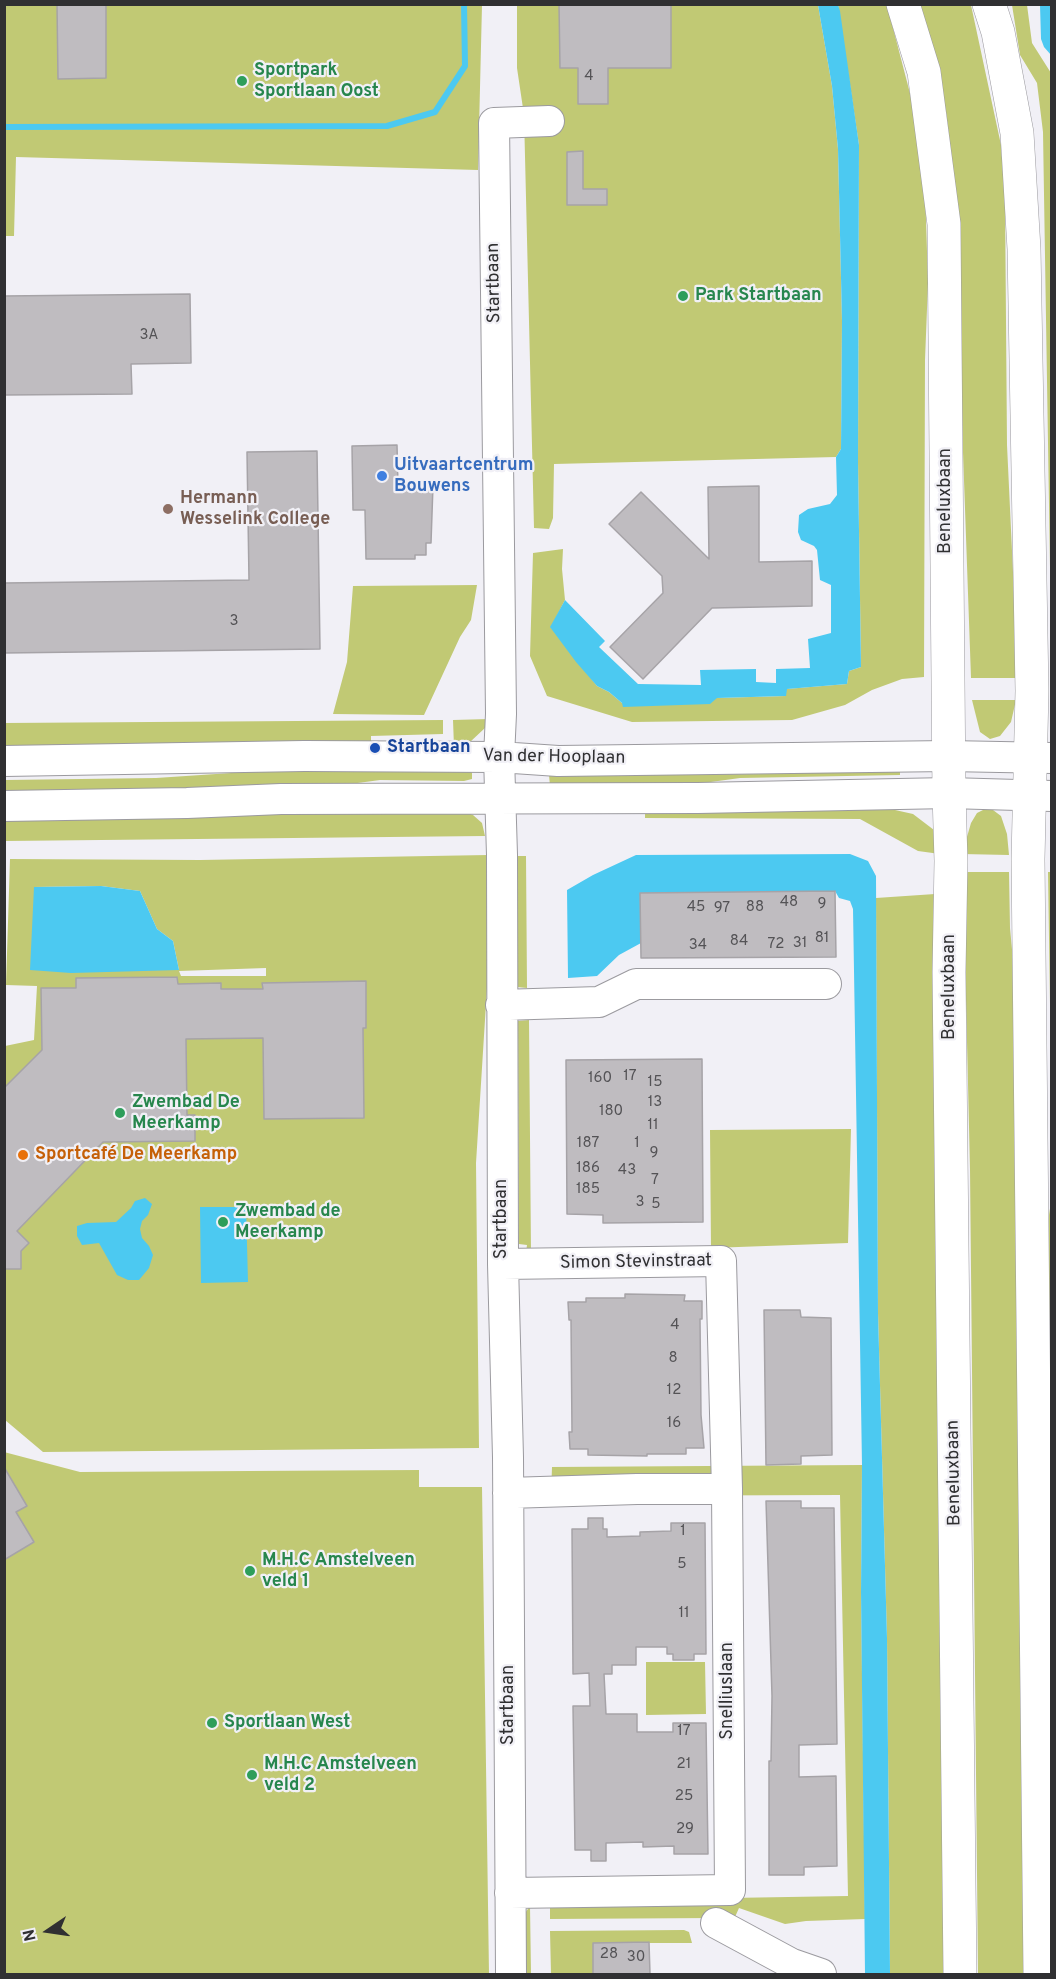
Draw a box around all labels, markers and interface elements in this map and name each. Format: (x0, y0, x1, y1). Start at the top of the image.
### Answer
place label: Sportpark Sportlaan Oost (254, 60, 379, 103)
house number: 4 (584, 68, 594, 86)
marker: Sportpark Sportlaan Oost (235, 74, 249, 88)
street label: Startbaan (484, 243, 506, 323)
place label: Park Startbaan (695, 285, 822, 307)
marker: Park Startbaan (676, 289, 690, 303)
house number: 3A (139, 327, 159, 345)
street label: Beneluxbaan (935, 448, 957, 554)
place label: Uitvaartcentrum Bouwens (394, 455, 533, 498)
marker: Uitvaartcentrum Bouwens (375, 469, 389, 483)
place label: Hermann Wesselink College (180, 488, 330, 530)
marker: Hermann Wesselink College (161, 502, 175, 516)
house number: 3 (229, 613, 239, 631)
place label: Startbaan (387, 737, 471, 759)
marker: Startbaan (368, 741, 382, 755)
street label: Van der Hooplaan (482, 746, 626, 770)
house number: 48 (780, 894, 798, 912)
house number: 9 (818, 896, 826, 914)
house number: 45 (687, 899, 705, 917)
house number: 88 (746, 899, 764, 917)
house number: 97 (714, 900, 730, 918)
house number: 81 (815, 930, 829, 948)
house number: 84 (730, 933, 748, 951)
street label: Beneluxbaan (939, 934, 961, 1040)
house number: 31 (793, 935, 807, 953)
house number: 72 (768, 936, 784, 954)
house number: 34 (689, 937, 707, 955)
house number: 17 (623, 1068, 637, 1086)
house number: 160 (588, 1070, 612, 1088)
house number: 15 (648, 1074, 662, 1092)
place label: Zwembad De Meerkamp (132, 1092, 240, 1134)
house number: 13 (648, 1094, 662, 1112)
house number: 180 (599, 1103, 623, 1121)
marker: Zwembad De Meerkamp (113, 1106, 127, 1120)
house number: 11 (647, 1117, 659, 1135)
house number: 187 (577, 1135, 599, 1153)
house number: 1 (634, 1135, 640, 1153)
place label: Sportcafé De Meerkamp (35, 1144, 237, 1166)
house number: 9 (650, 1145, 658, 1163)
marker: Sportcafé De Meerkamp (16, 1148, 30, 1162)
house number: 186 (576, 1160, 600, 1178)
house number: 43 (618, 1162, 636, 1180)
house number: 7 (651, 1172, 659, 1190)
street label: Startbaan (491, 1179, 513, 1259)
house number: 185 (576, 1181, 600, 1199)
house number: 3 (635, 1194, 645, 1212)
house number: 5 (651, 1196, 661, 1214)
place label: Zwembad de Meerkamp (235, 1201, 341, 1244)
marker: Zwembad de Meerkamp (216, 1215, 230, 1229)
street label: Simon Stevinstraat (560, 1251, 712, 1275)
house number: 4 (670, 1317, 680, 1335)
house number: 8 (668, 1350, 678, 1368)
house number: 12 (667, 1382, 681, 1400)
house number: 16 (667, 1415, 681, 1433)
street label: Beneluxbaan (943, 1420, 967, 1526)
house number: 1 (680, 1523, 686, 1541)
place label: M.H.C Amstelveen veld 1 (262, 1550, 415, 1592)
house number: 5 (677, 1556, 687, 1574)
marker: M.H.C Amstelveen veld 1 (243, 1564, 257, 1578)
house number: 11 (678, 1605, 690, 1623)
street label: Snelliuslaan (717, 1642, 739, 1740)
street label: Startbaan (498, 1665, 520, 1745)
place label: Sportlaan West (224, 1712, 350, 1734)
marker: Sportlaan West (205, 1716, 219, 1730)
house number: 17 (677, 1723, 691, 1741)
place label: M.H.C Amstelveen veld 2 (264, 1754, 417, 1796)
house number: 21 (677, 1756, 691, 1774)
marker: M.H.C Amstelveen veld 2 (245, 1768, 259, 1782)
house number: 25 (675, 1788, 693, 1806)
house number: 29 (676, 1821, 694, 1839)
north arrow (18, 1901, 78, 1961)
text: N (19, 1927, 41, 1943)
house number: 28 (600, 1946, 618, 1964)
house number: 30 (627, 1949, 645, 1967)

